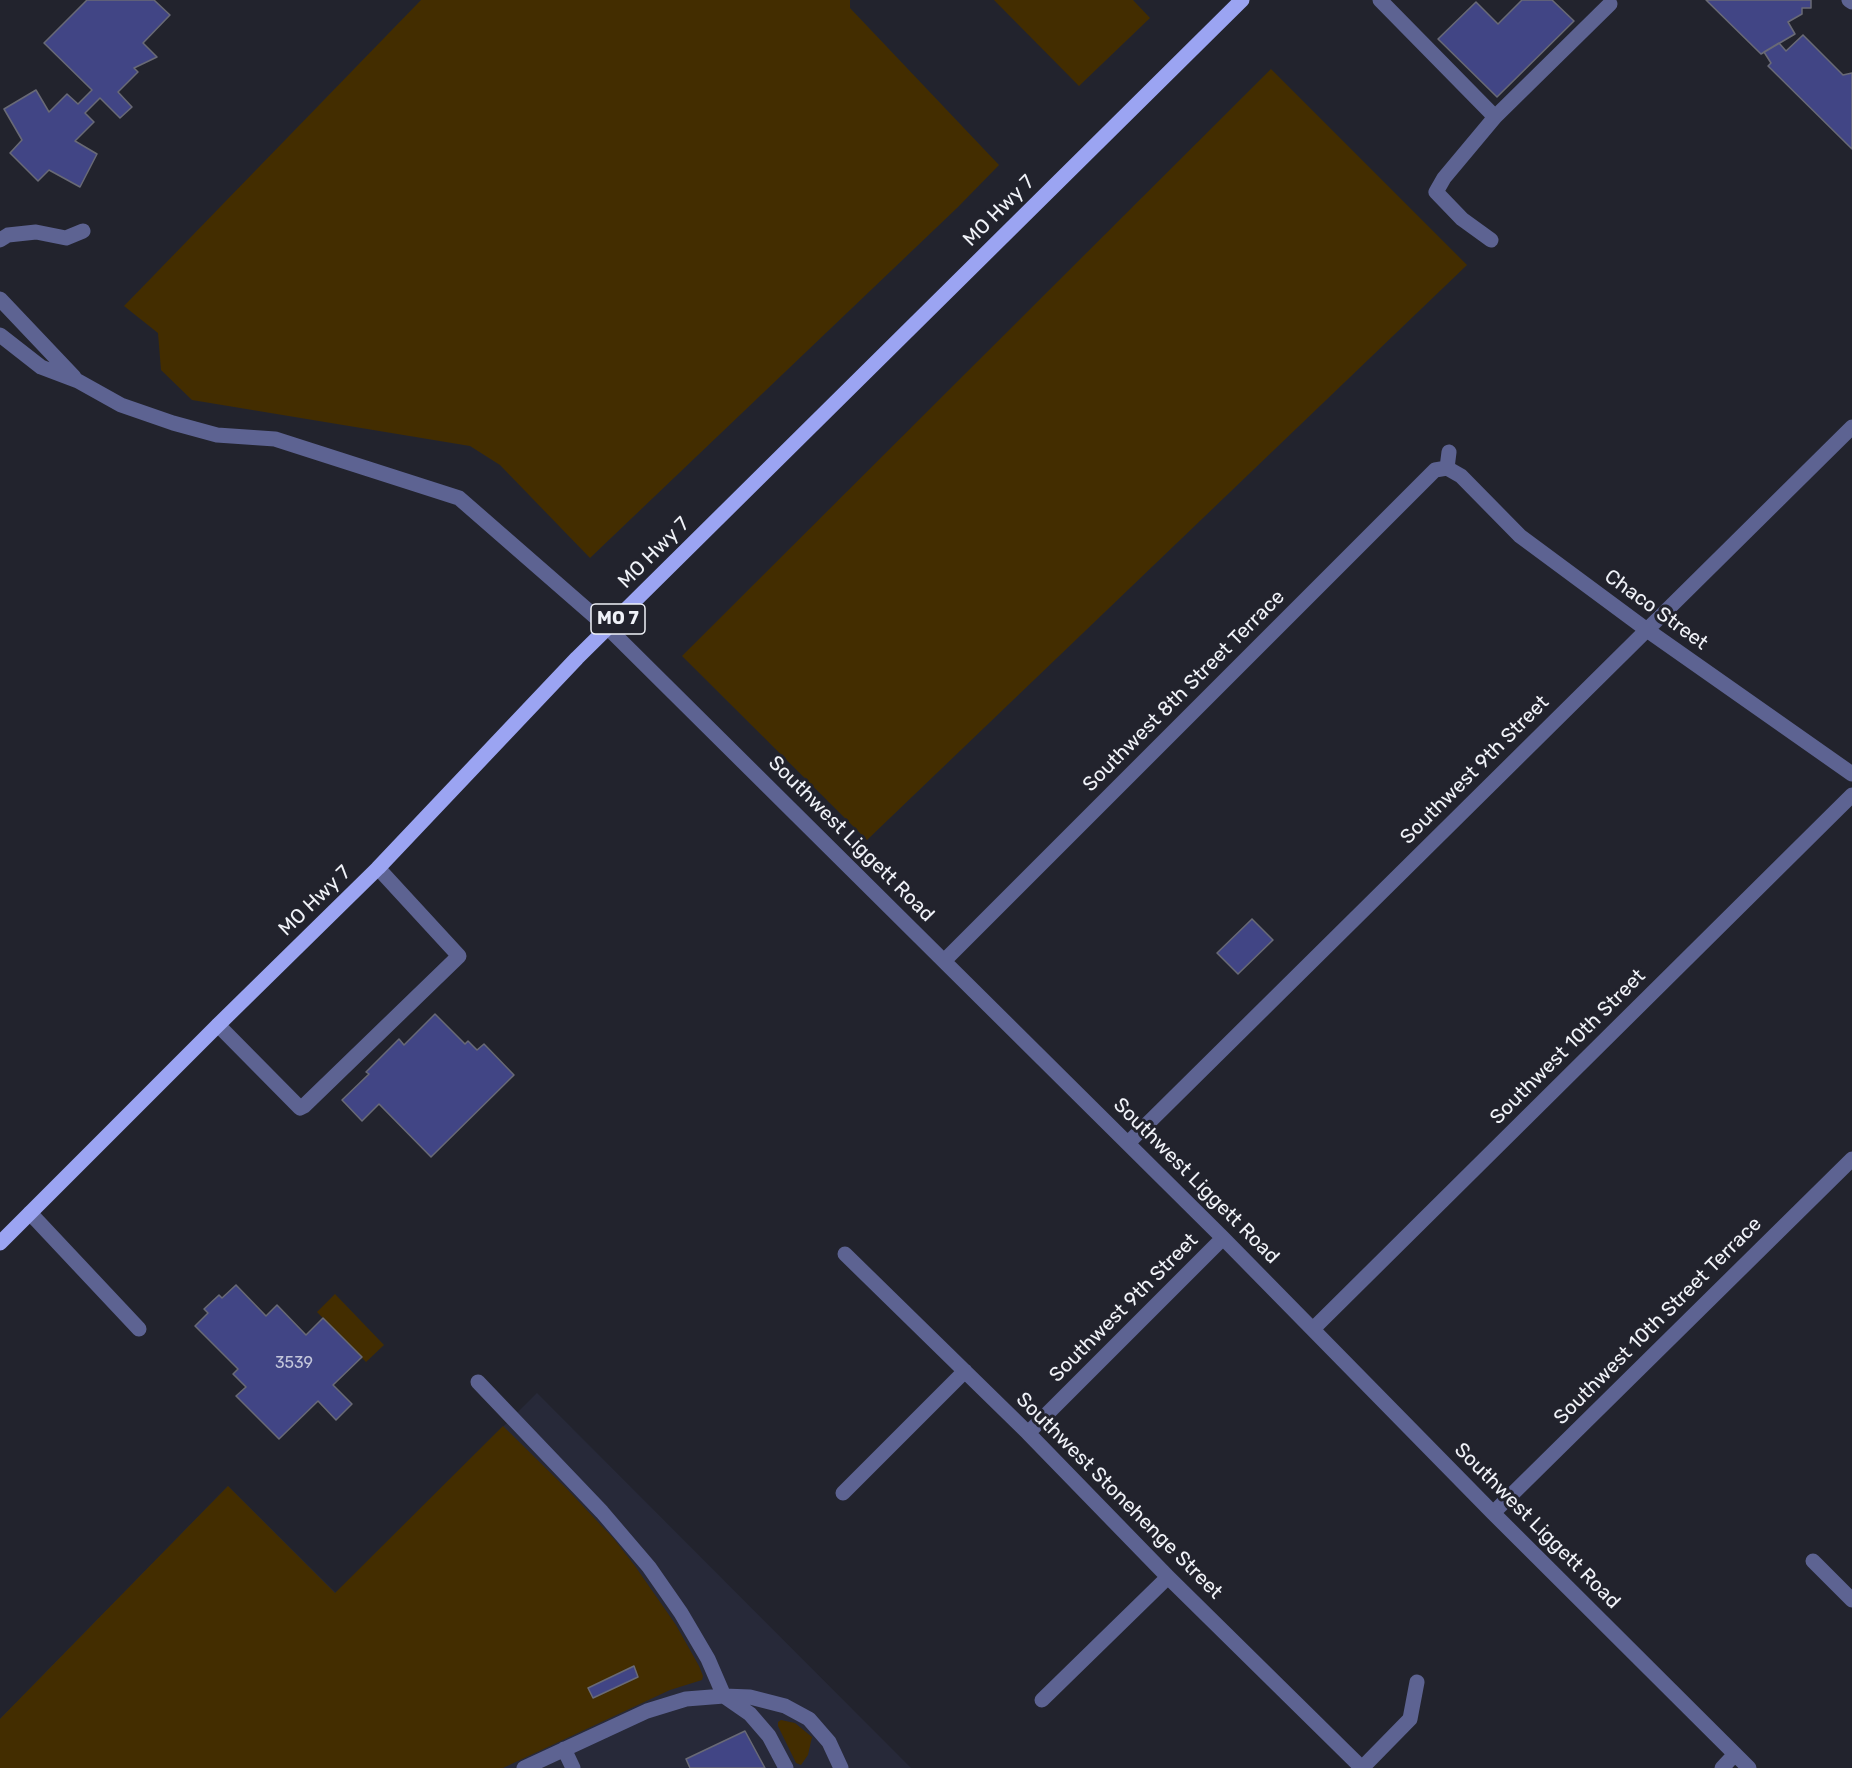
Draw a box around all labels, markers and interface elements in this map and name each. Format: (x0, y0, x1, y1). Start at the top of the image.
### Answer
street label: MO Hwy 7 (958, 170, 1040, 252)
street label: MO Hwy 7 (613, 512, 695, 594)
street label: Chaco Street (1600, 565, 1712, 655)
street label: Southwest 8th Street Terrace (1078, 585, 1290, 797)
road number: MO 7 (591, 604, 645, 634)
street label: Southwest 9th Street (1396, 691, 1554, 849)
street label: Southwest Liggett Road (763, 751, 939, 927)
street label: MO Hwy 7 (274, 861, 356, 941)
street label: Southwest 10th Street (1485, 964, 1651, 1130)
street label: Southwest Liggett Road (1108, 1093, 1284, 1269)
street label: Southwest 10th Street Terrace (1549, 1212, 1767, 1430)
street label: Southwest 9th Street (1045, 1229, 1203, 1387)
house number: 3539 (275, 1353, 313, 1373)
street label: Southwest Stonehenge Street (1011, 1388, 1227, 1604)
street label: Southwest Liggett Road (1449, 1438, 1625, 1614)

